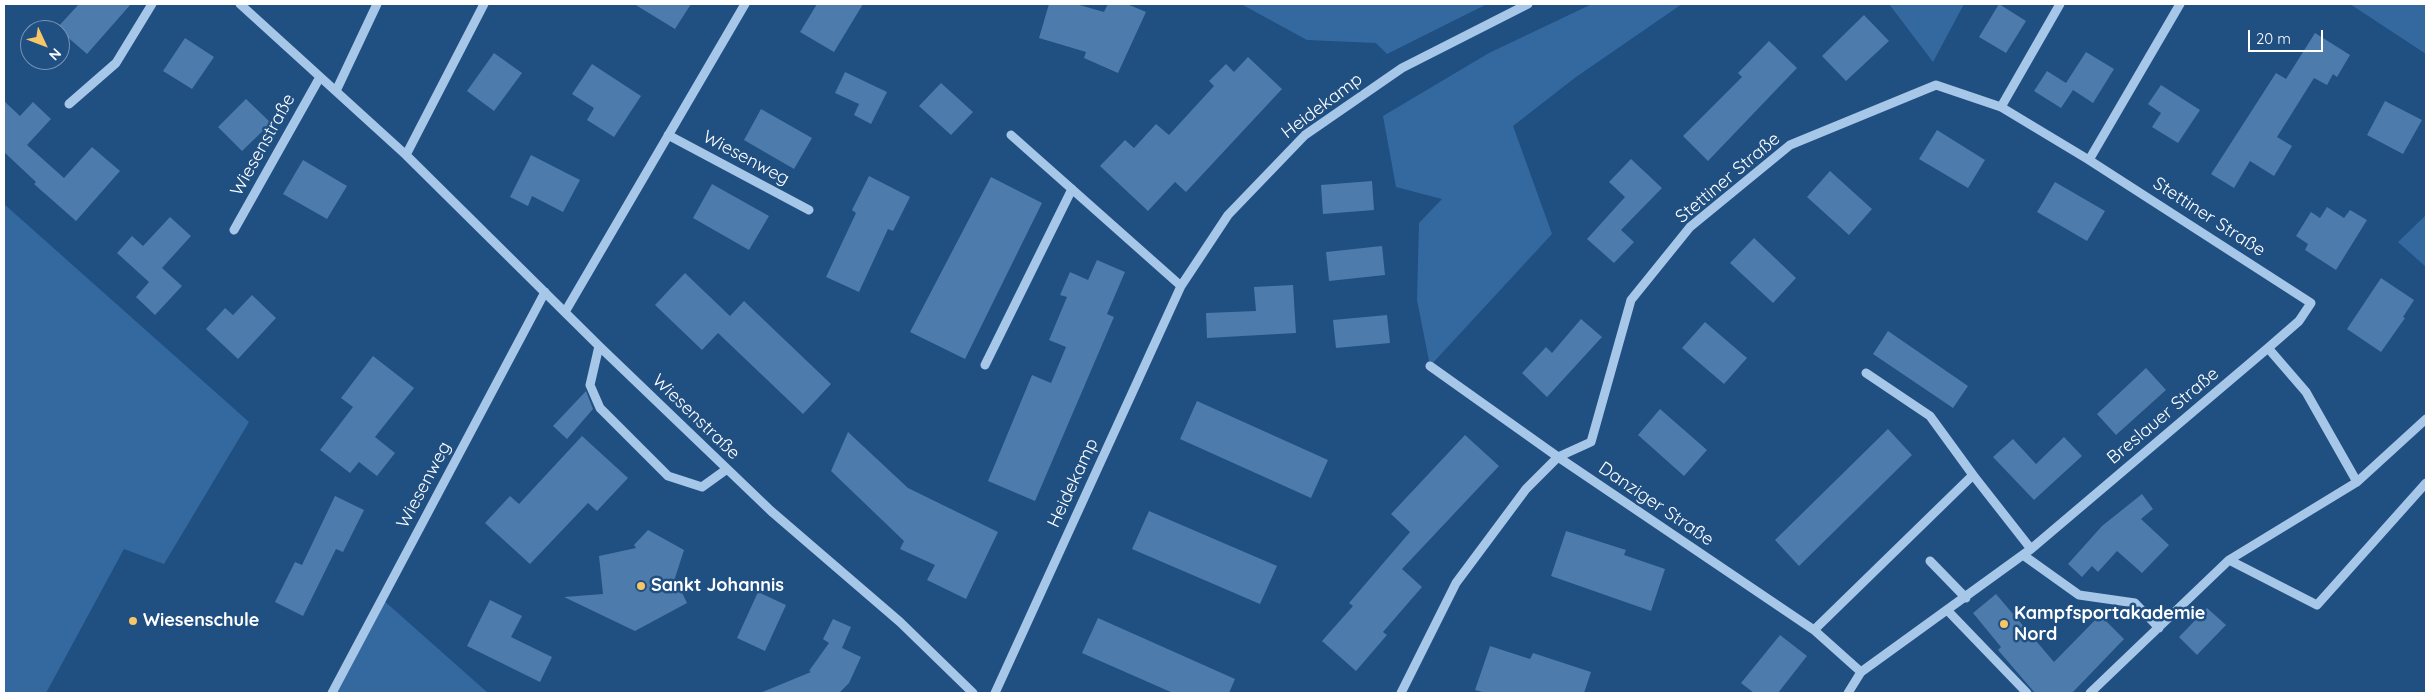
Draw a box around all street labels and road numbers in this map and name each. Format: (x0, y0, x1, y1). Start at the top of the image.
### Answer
street label: Heidekamp (1277, 69, 1367, 143)
street label: Wiesenstraße (226, 90, 300, 200)
street label: Wiesenweg (699, 126, 793, 190)
street label: Stettiner Straße (1671, 128, 1785, 228)
street label: Stettiner Straße (2149, 173, 2269, 261)
street label: Breslauer Straße (2103, 363, 2223, 469)
street label: Wiesenstraße (648, 370, 744, 464)
street label: Heidekamp (1043, 435, 1103, 531)
street label: Wiesenweg (392, 438, 456, 532)
street label: Danziger Straße (1594, 457, 1718, 551)

